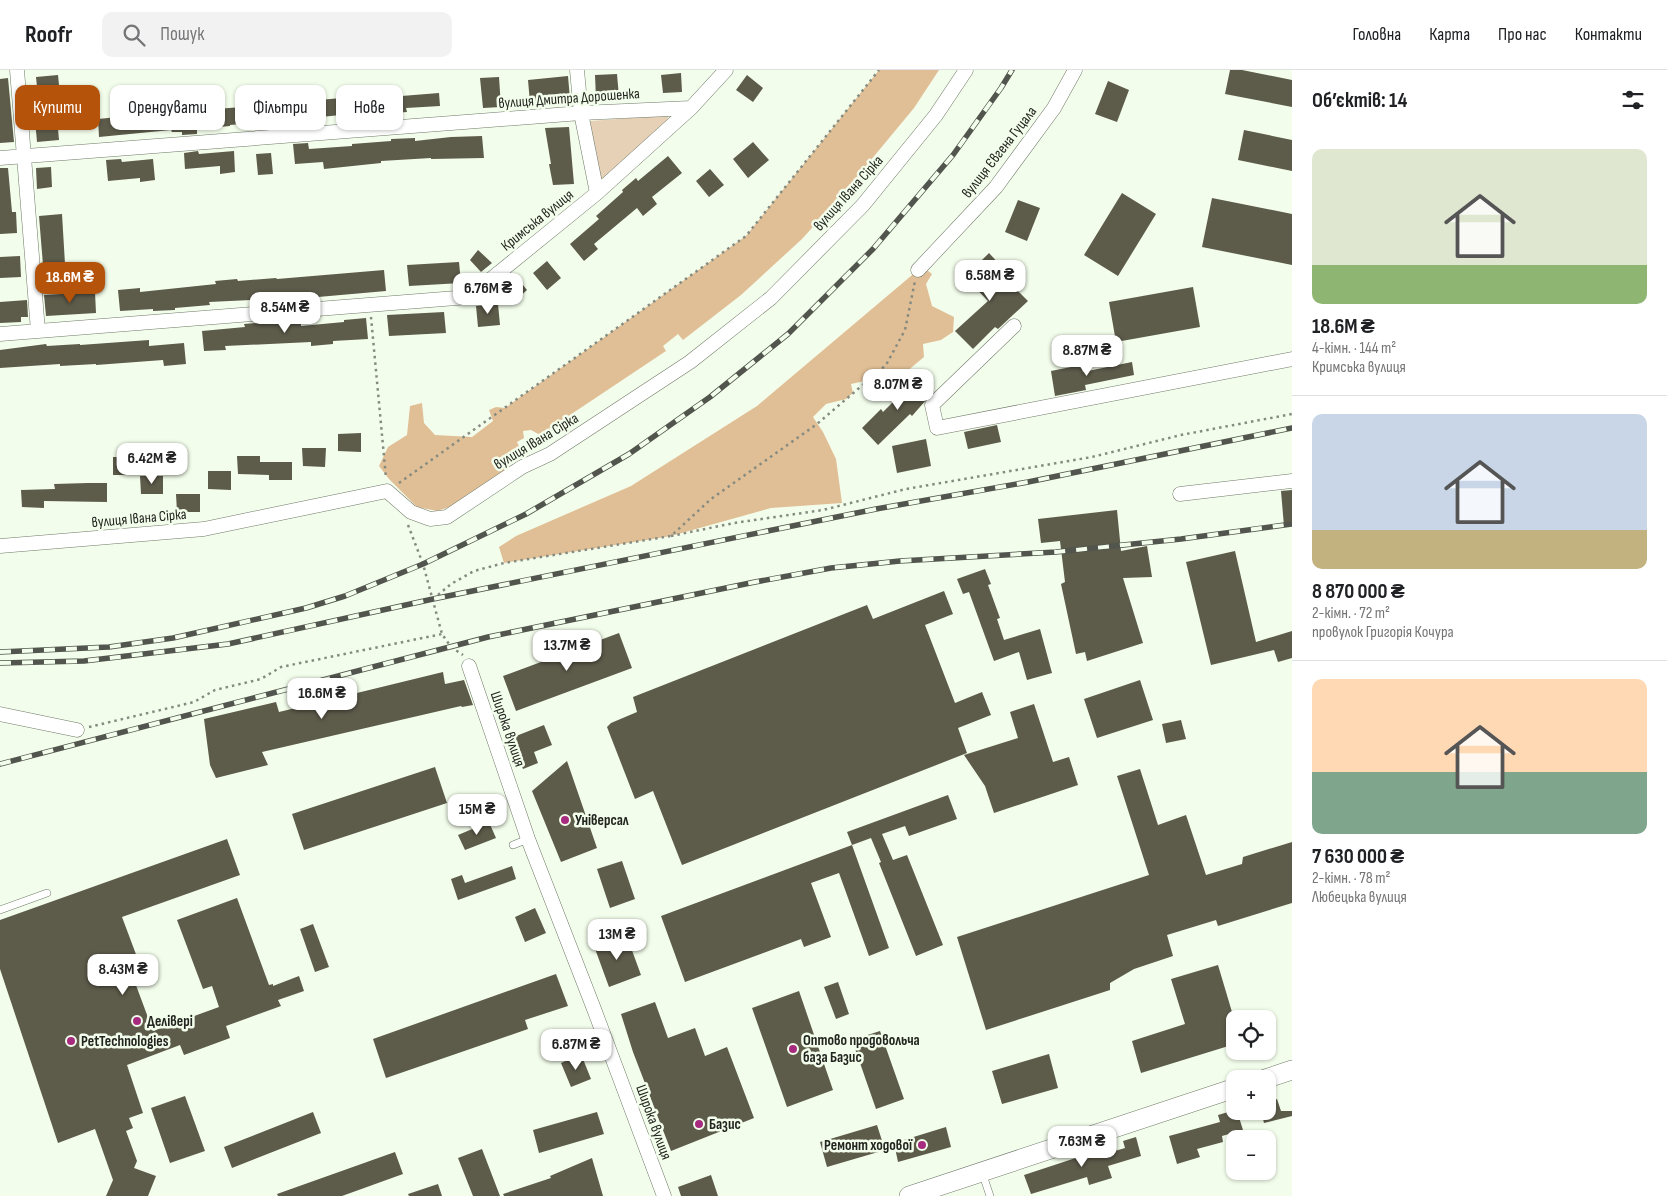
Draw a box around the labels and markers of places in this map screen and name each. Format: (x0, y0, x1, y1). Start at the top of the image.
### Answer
pin: 6.58M ₴ (944, 260, 1036, 302)
pin: 18.6M ₴ (24, 262, 116, 304)
pin: 6.76M ₴ (442, 272, 534, 315)
pin: 8.54M ₴ (239, 292, 331, 334)
pin: 8.87M ₴ (1041, 334, 1133, 377)
pin: 8.07M ₴ (852, 368, 944, 411)
pin: 6.42M ₴ (106, 442, 198, 485)
pin: 13.7M ₴ (521, 630, 613, 672)
pin: 16.6M ₴ (276, 678, 368, 720)
pin: 15M ₴ (442, 794, 512, 836)
place label: Універсал (575, 811, 629, 830)
marker: Універсал (559, 814, 571, 826)
pin: 13M ₴ (582, 918, 652, 961)
pin: 8.43M ₴ (77, 954, 169, 996)
place label: Делівері (147, 1012, 193, 1031)
marker: Делівері (131, 1015, 143, 1027)
pin: 6.87M ₴ (530, 1028, 622, 1071)
place label: Оптово продовольча база Базис (803, 1031, 920, 1067)
place label: PetTechnologies (81, 1032, 169, 1051)
marker: PetTechnologies (65, 1035, 77, 1047)
marker: Оптово продовольча база Базис (787, 1043, 799, 1055)
place label: Базис (709, 1115, 741, 1134)
marker: Базис (693, 1118, 705, 1130)
pin: 7.63M ₴ (1036, 1126, 1128, 1168)
place label: Ремонт ходової (824, 1136, 913, 1155)
marker: Ремонт ходової (916, 1139, 928, 1151)

